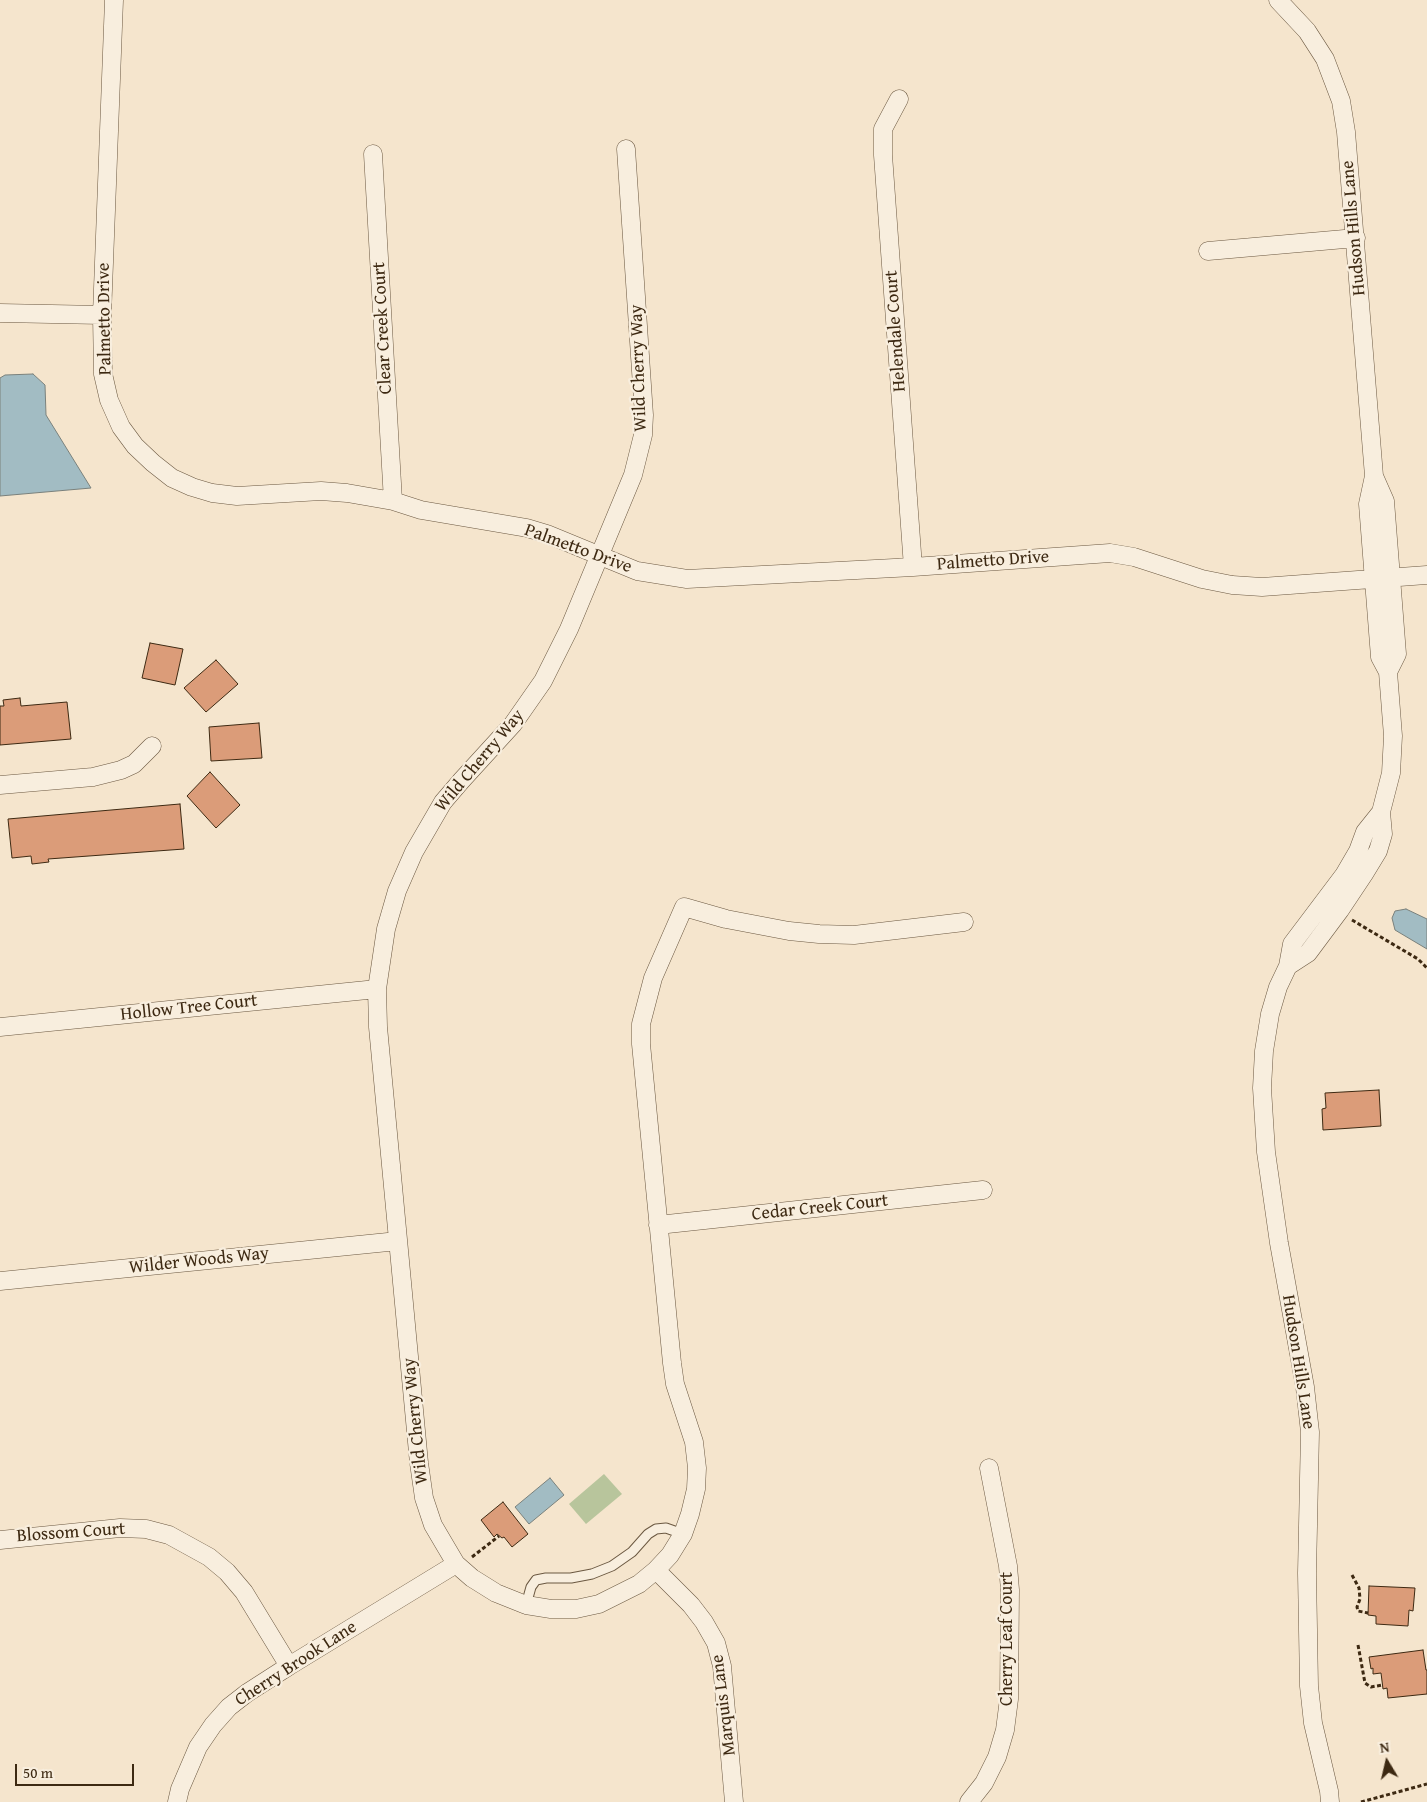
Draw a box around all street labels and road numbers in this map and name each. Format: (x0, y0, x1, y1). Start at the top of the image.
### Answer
street label: Hudson Hills Lane (1337, 159, 1371, 297)
street label: Clear Creek Court (369, 261, 397, 395)
street label: Palmetto Drive (93, 263, 117, 375)
street label: Helendale Court (881, 269, 911, 393)
street label: Wild Cherry Way (626, 304, 652, 432)
street label: Palmetto Drive (521, 520, 635, 578)
street label: Palmetto Drive (936, 546, 1050, 576)
street label: Wild Cherry Way (431, 705, 529, 817)
street label: Hollow Tree Court (120, 990, 258, 1026)
street label: Cedar Creek Court (751, 1190, 889, 1226)
street label: Wilder Woods Way (128, 1243, 270, 1279)
street label: Hudson Hills Lane (1277, 1293, 1319, 1431)
street label: Wild Cherry Way (399, 1357, 433, 1485)
street label: Blossom Court (16, 1518, 126, 1548)
street label: Cherry Leaf Court (996, 1572, 1018, 1706)
street label: Cherry Brook Lane (231, 1617, 361, 1711)
street label: Marquis Lane (707, 1653, 741, 1757)

